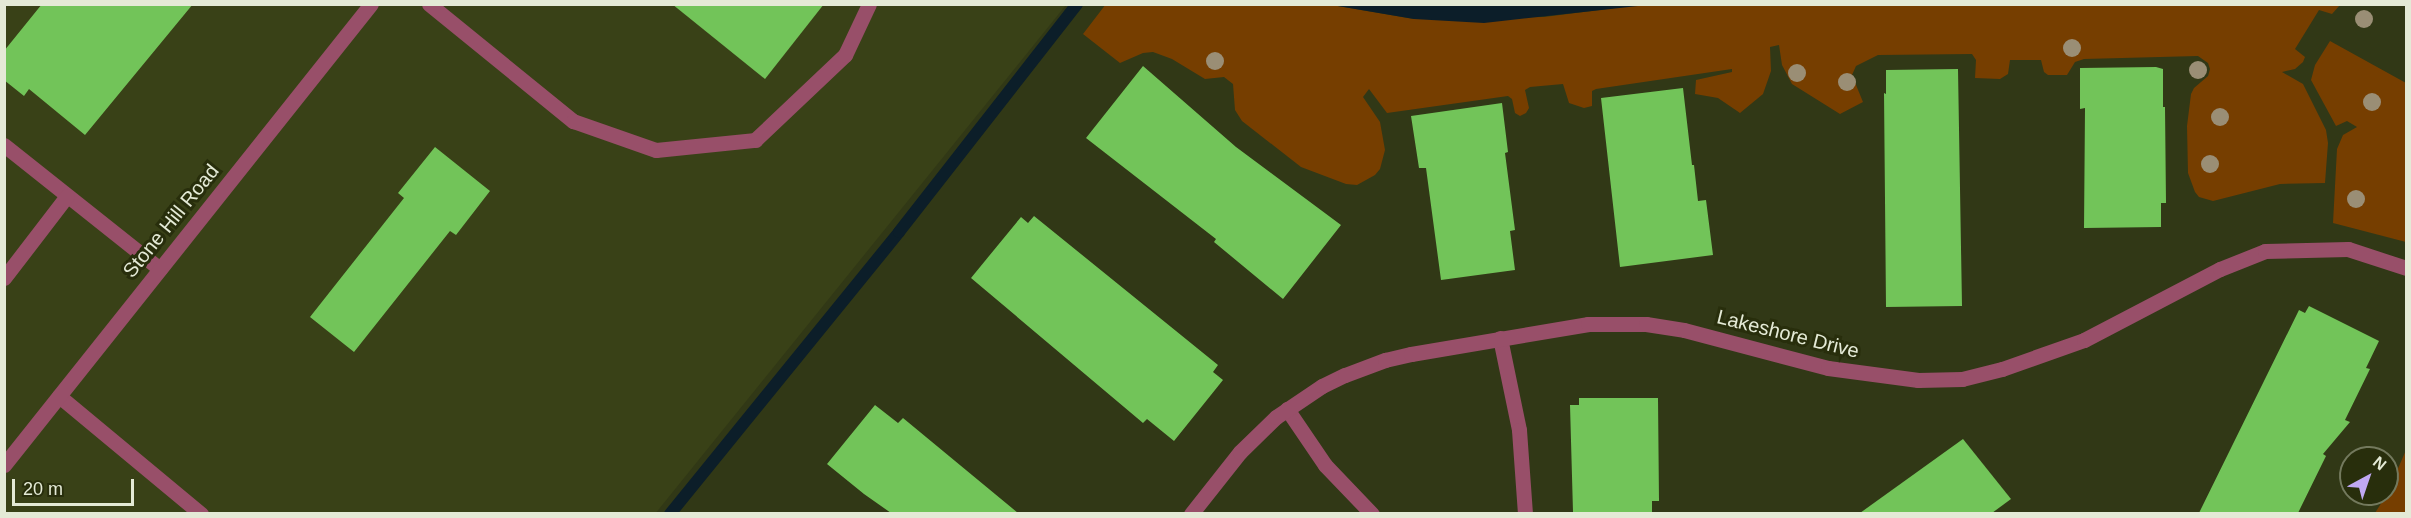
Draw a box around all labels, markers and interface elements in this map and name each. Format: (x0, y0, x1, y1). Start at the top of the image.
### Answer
street label: Stone Hill Road (118, 159, 224, 283)
street label: Lakeshore Drive (1714, 305, 1862, 363)
north arrow (2339, 446, 2399, 506)
text: N (2370, 453, 2389, 474)
scale bar (15, 467, 136, 505)
text: 20 m (23, 479, 63, 499)

